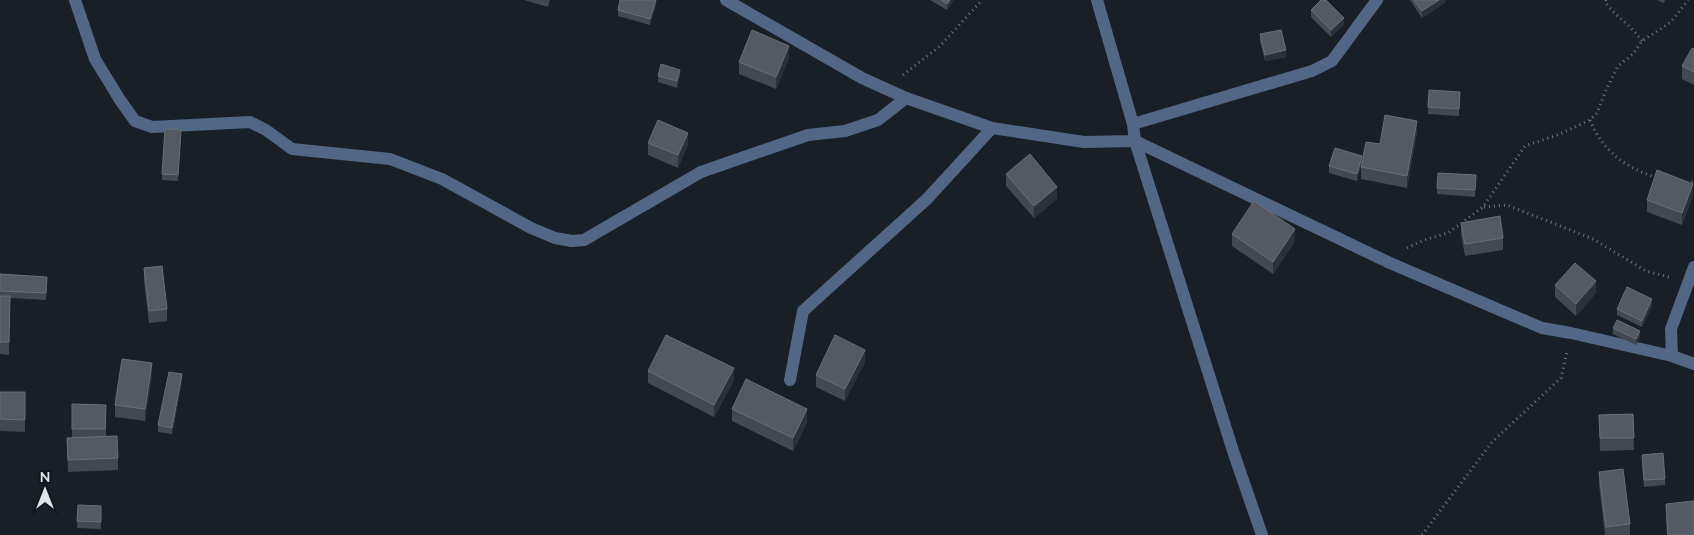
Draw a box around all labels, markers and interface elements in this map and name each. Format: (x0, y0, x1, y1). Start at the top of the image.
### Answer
north arrow (20, 465, 70, 515)
text: N (40, 468, 50, 486)

